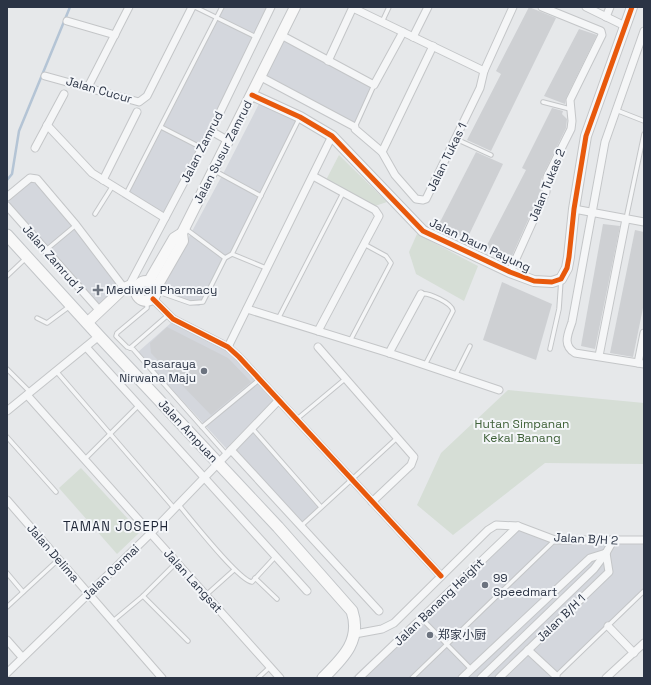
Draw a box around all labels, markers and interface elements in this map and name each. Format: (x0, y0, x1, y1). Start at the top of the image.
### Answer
street label: Jalan Cucur (64, 73, 134, 107)
street label: Jalan Susur Zamrud (190, 98, 256, 206)
street label: Jalan Zamrud (177, 109, 227, 185)
street label: Jalan Tukas 1 (423, 120, 471, 194)
street label: Jalan Tukas 2 (525, 146, 569, 224)
street label: Jalan Daun Payung (427, 214, 533, 276)
street label: Jalan Zamrud 1 (19, 221, 87, 297)
place label: Mediwell Pharmacy (106, 282, 217, 298)
marker: Mediwell Pharmacy (93, 285, 103, 295)
place label: Pasaraya Nirwana Maju (119, 356, 196, 386)
marker: Pasaraya Nirwana Maju (199, 366, 209, 376)
street label: Jalan Ampuan (155, 396, 221, 466)
park label: Hutan Simpanan Kekal Banang (475, 416, 569, 446)
district label: TAMAN JOSEPH (63, 518, 169, 535)
street label: Jalan Delima (23, 521, 83, 586)
street label: Jalan B/H 2 (553, 529, 619, 549)
street label: Jalan Cermai (79, 541, 143, 603)
street label: Jalan Langsat (160, 546, 226, 616)
street label: Jalan Banang Height (390, 555, 488, 649)
place label: 99 Speedmart (493, 570, 557, 600)
marker: 99 Speedmart (480, 580, 490, 590)
street label: Jalan B/H 1 (533, 591, 589, 645)
place label: 郑家小厨 (438, 627, 486, 643)
marker: 郑家小厨 (425, 630, 435, 640)

